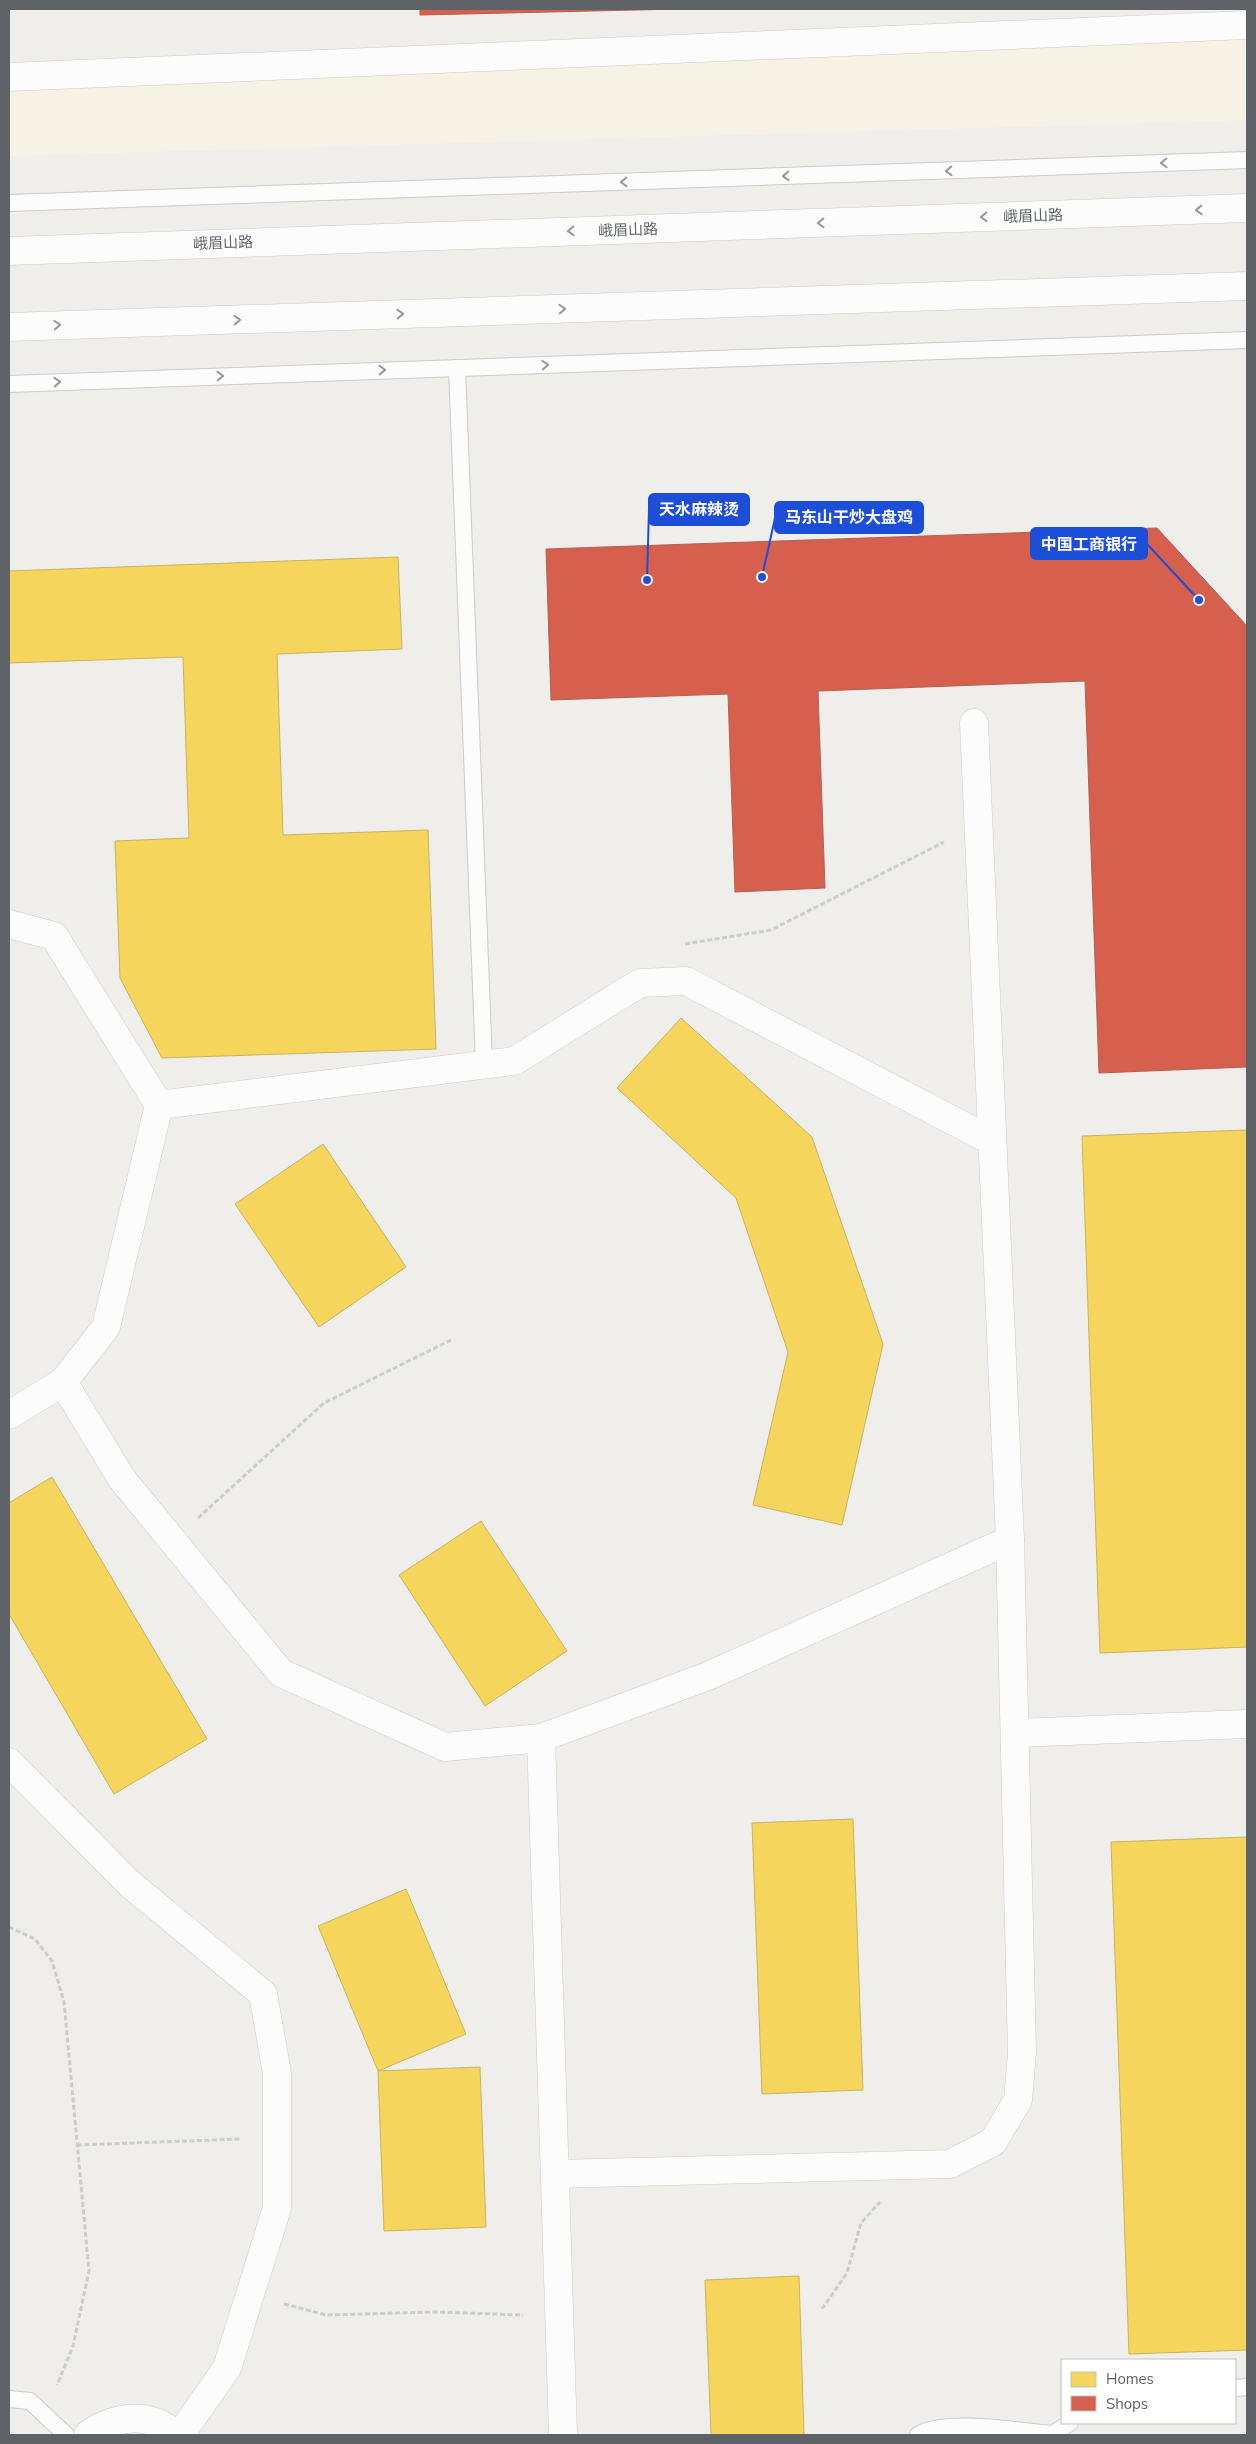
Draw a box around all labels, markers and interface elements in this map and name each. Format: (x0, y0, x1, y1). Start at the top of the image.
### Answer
one-way arrow (1159, 158, 1167, 169)
one-way arrow (944, 165, 952, 176)
one-way arrow (782, 171, 790, 181)
one-way arrow (620, 176, 628, 187)
street label: 峨眉山路 (1003, 205, 1063, 227)
one-way arrow (1194, 205, 1202, 215)
one-way arrow (979, 212, 987, 223)
one-way arrow (817, 218, 825, 228)
street label: 峨眉山路 (598, 219, 658, 241)
one-way arrow (567, 226, 575, 237)
street label: 峨眉山路 (193, 232, 253, 254)
one-way arrow (558, 304, 566, 314)
one-way arrow (396, 309, 404, 319)
one-way arrow (234, 314, 242, 325)
one-way arrow (54, 320, 62, 331)
one-way arrow (541, 359, 549, 370)
one-way arrow (379, 365, 387, 376)
one-way arrow (216, 371, 224, 381)
one-way arrow (54, 377, 62, 387)
callout: 天水麻辣烫 (649, 494, 749, 525)
text: 天水麻辣烫 (659, 499, 739, 521)
callout: 马东山干炒大盘鸡 (775, 502, 923, 533)
text: 马东山干炒大盘鸡 (785, 507, 913, 529)
callout: 中国工商银行 (1031, 528, 1147, 559)
text: 中国工商银行 (1041, 534, 1137, 556)
legend (1061, 2359, 1236, 2424)
text: Homes (1106, 2369, 1154, 2389)
text: Shops (1106, 2394, 1148, 2414)

